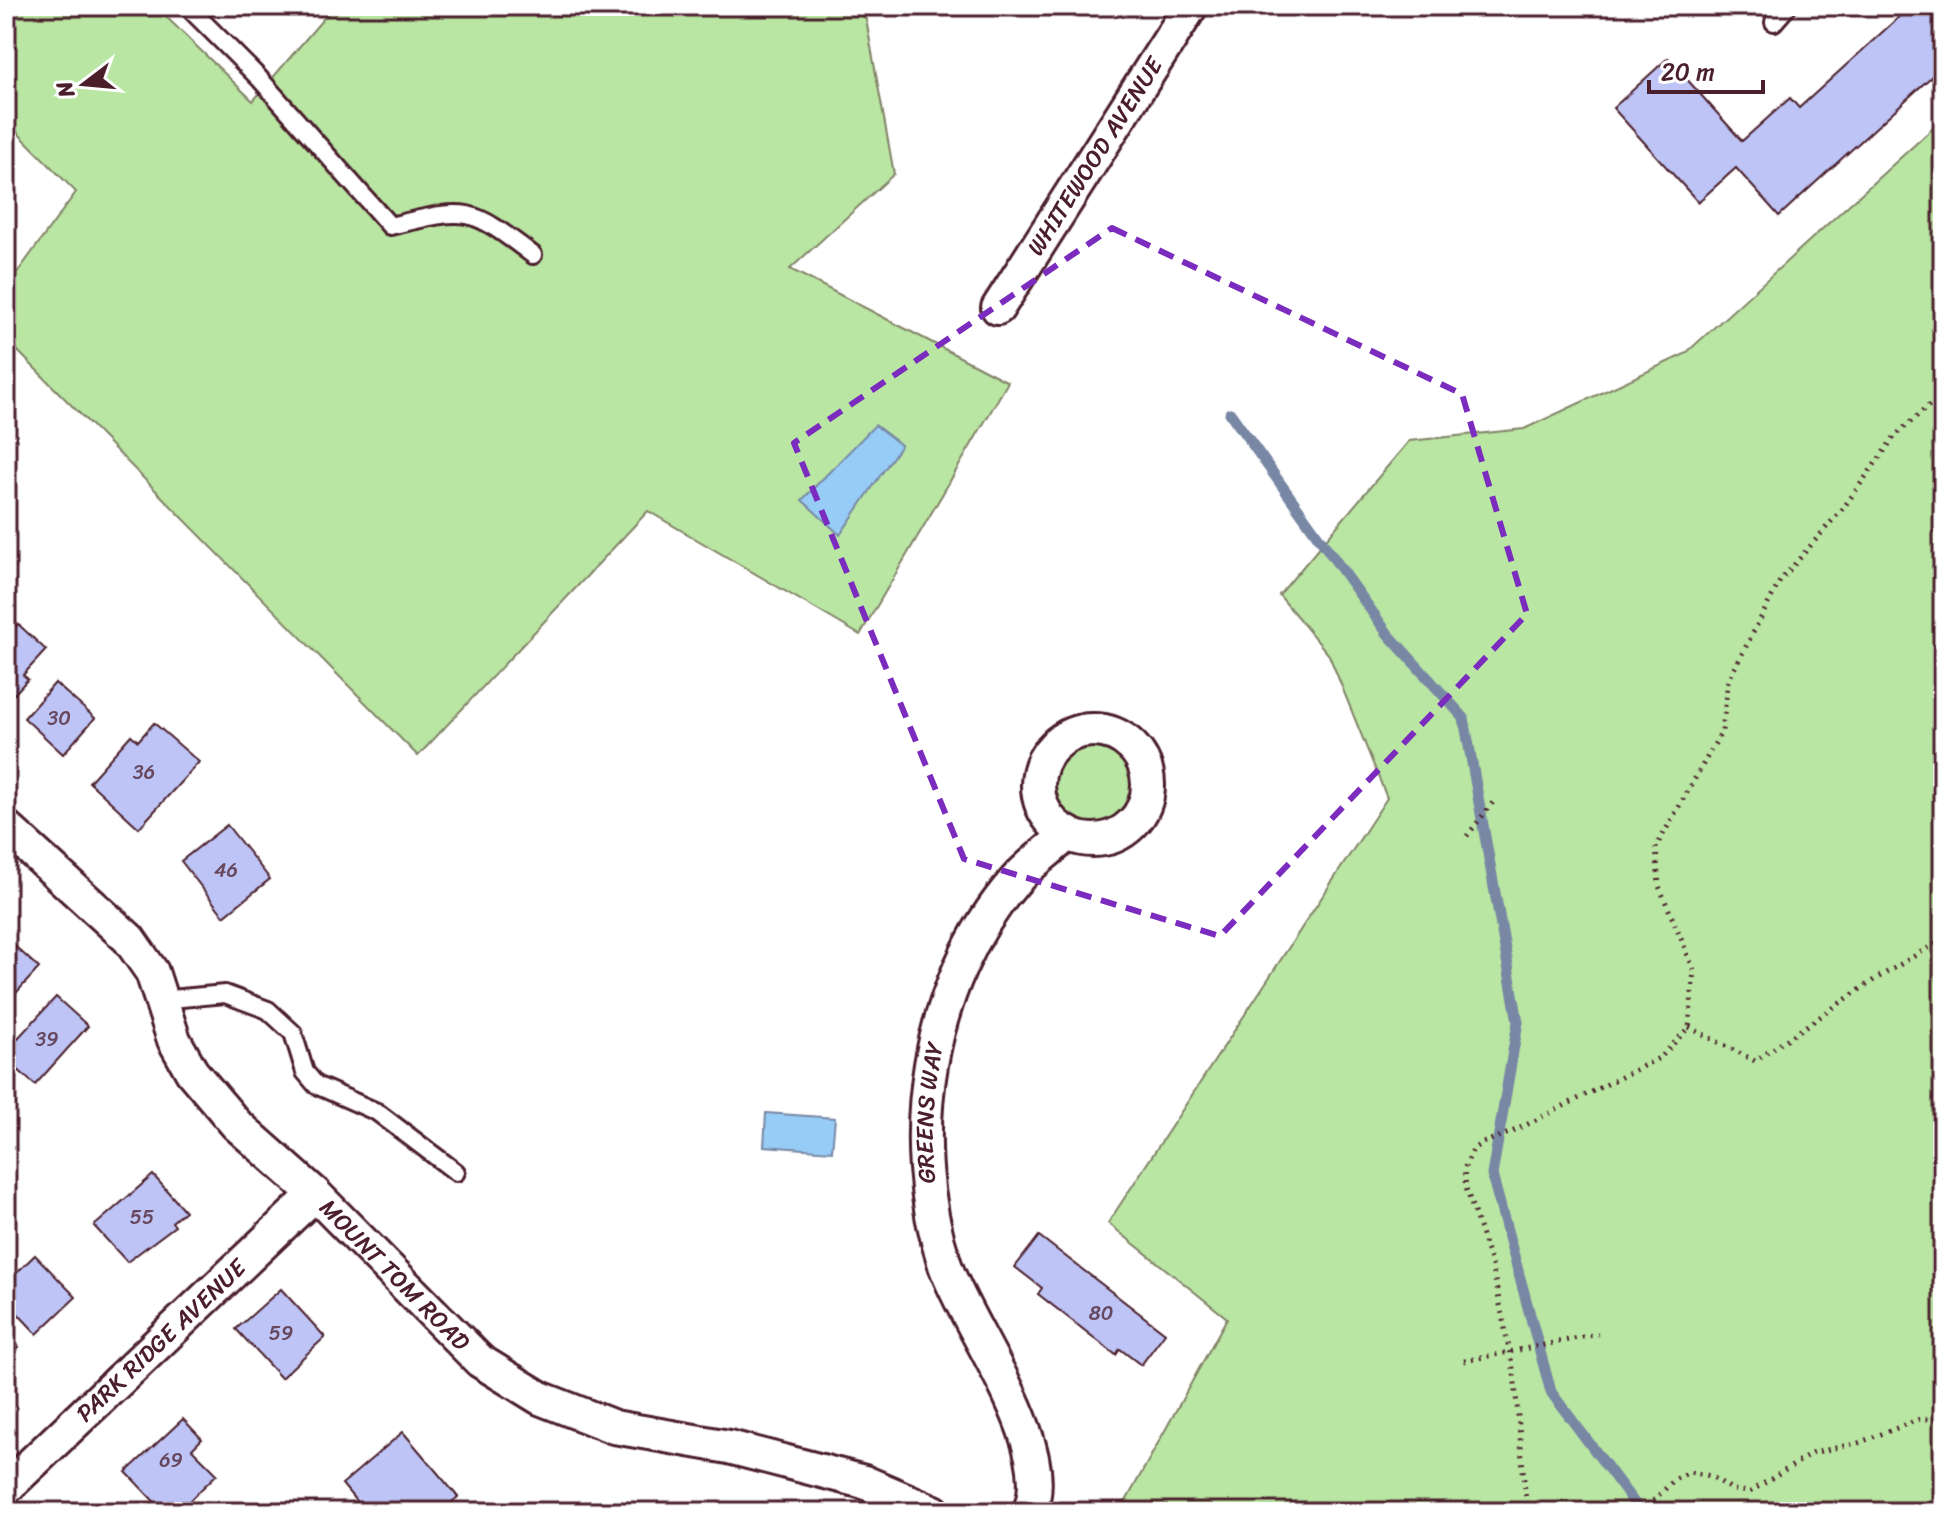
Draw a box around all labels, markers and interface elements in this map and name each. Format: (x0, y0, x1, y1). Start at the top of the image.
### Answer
north arrow (44, 44, 124, 124)
scale bar (1649, 44, 1763, 94)
street label: WHITEWOOD AVENUE (1015, 47, 1175, 264)
text: 20 m (1661, 51, 1715, 93)
text: N (44, 76, 86, 103)
house number: 30 (47, 701, 71, 736)
house number: 36 (133, 755, 155, 790)
house number: 46 (214, 853, 238, 888)
house number: 39 (35, 1022, 59, 1057)
street label: GREENS WAY (904, 1037, 956, 1185)
street label: MOUNT TOM ROAD (309, 1188, 481, 1362)
house number: 55 (130, 1200, 154, 1235)
street label: PARK RIDGE AVENUE (66, 1247, 258, 1433)
house number: 80 (1089, 1296, 1113, 1331)
house number: 59 (269, 1316, 293, 1351)
house number: 69 (159, 1443, 183, 1478)

